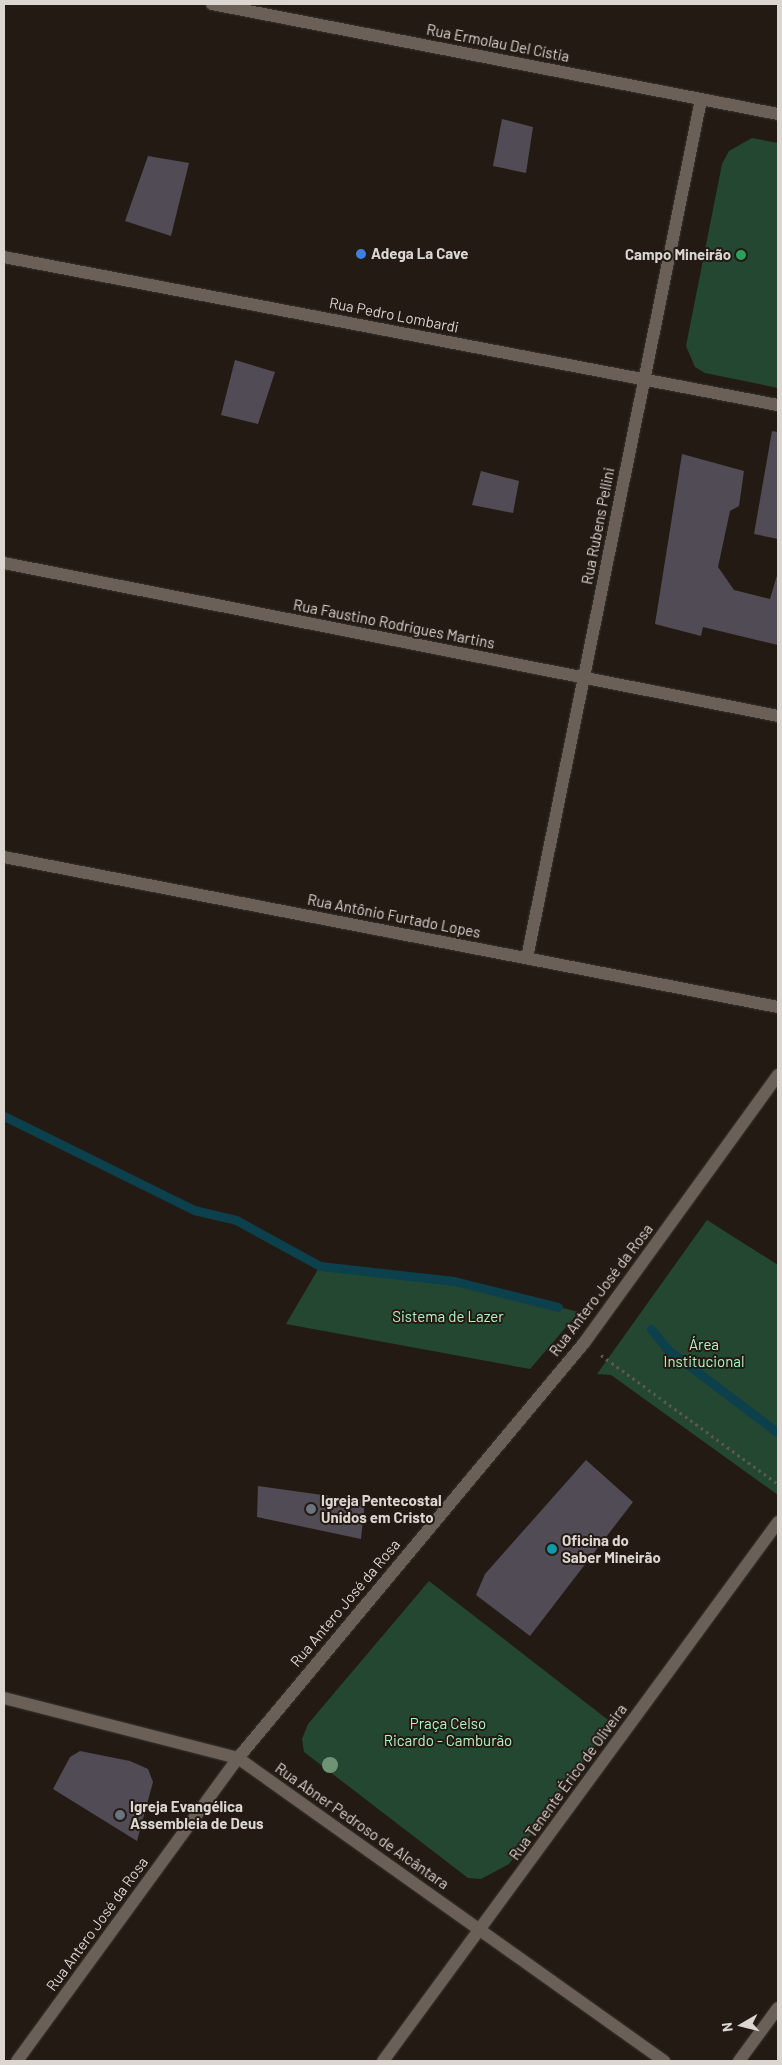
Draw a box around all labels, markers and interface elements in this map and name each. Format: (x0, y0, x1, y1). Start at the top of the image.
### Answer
street label: Rua Ermolau Del Cístia (425, 20, 571, 66)
place label: Adega La Cave (371, 245, 469, 263)
place label: Campo Mineirão (625, 246, 731, 264)
marker: Adega La Cave (355, 248, 367, 260)
marker: Campo Mineirão (735, 249, 747, 261)
street label: Rua Pedro Lombardi (328, 294, 460, 336)
street label: Rua Rubens Pellini (578, 466, 618, 586)
street label: Rua Faustino Rodrigues Martins (292, 596, 496, 652)
street label: Rua Antônio Furtado Lopes (306, 890, 482, 942)
street label: Rua Antero José da Rosa (545, 1220, 657, 1360)
park label: Sistema de Lazer (392, 1308, 504, 1326)
park label: Área Institucional (664, 1335, 744, 1370)
place label: Igreja Pentecostal Unidos em Cristo (321, 1491, 442, 1526)
marker: Igreja Pentecostal Unidos em Cristo (305, 1503, 317, 1515)
place label: Oficina do Saber Mineirão (562, 1531, 661, 1566)
street label: Rua Antero José da Rosa (286, 1536, 404, 1670)
marker: Oficina do Saber Mineirão (546, 1543, 558, 1555)
street label: Rua Tenente Érico de Oliveira (505, 1700, 631, 1864)
park label: Praça Celso Ricardo - Camburão (384, 1714, 512, 1749)
street label: Rua Abner Pedroso de Alcântara (272, 1759, 452, 1893)
place label: Igreja Evangélica Assembleia de Deus (130, 1797, 264, 1832)
marker: Igreja Evangélica Assembleia de Deus (114, 1809, 126, 1821)
street label: Rua Antero José da Rosa (42, 1854, 152, 1994)
north arrow (717, 2000, 767, 2050)
text: N (718, 2021, 736, 2033)

